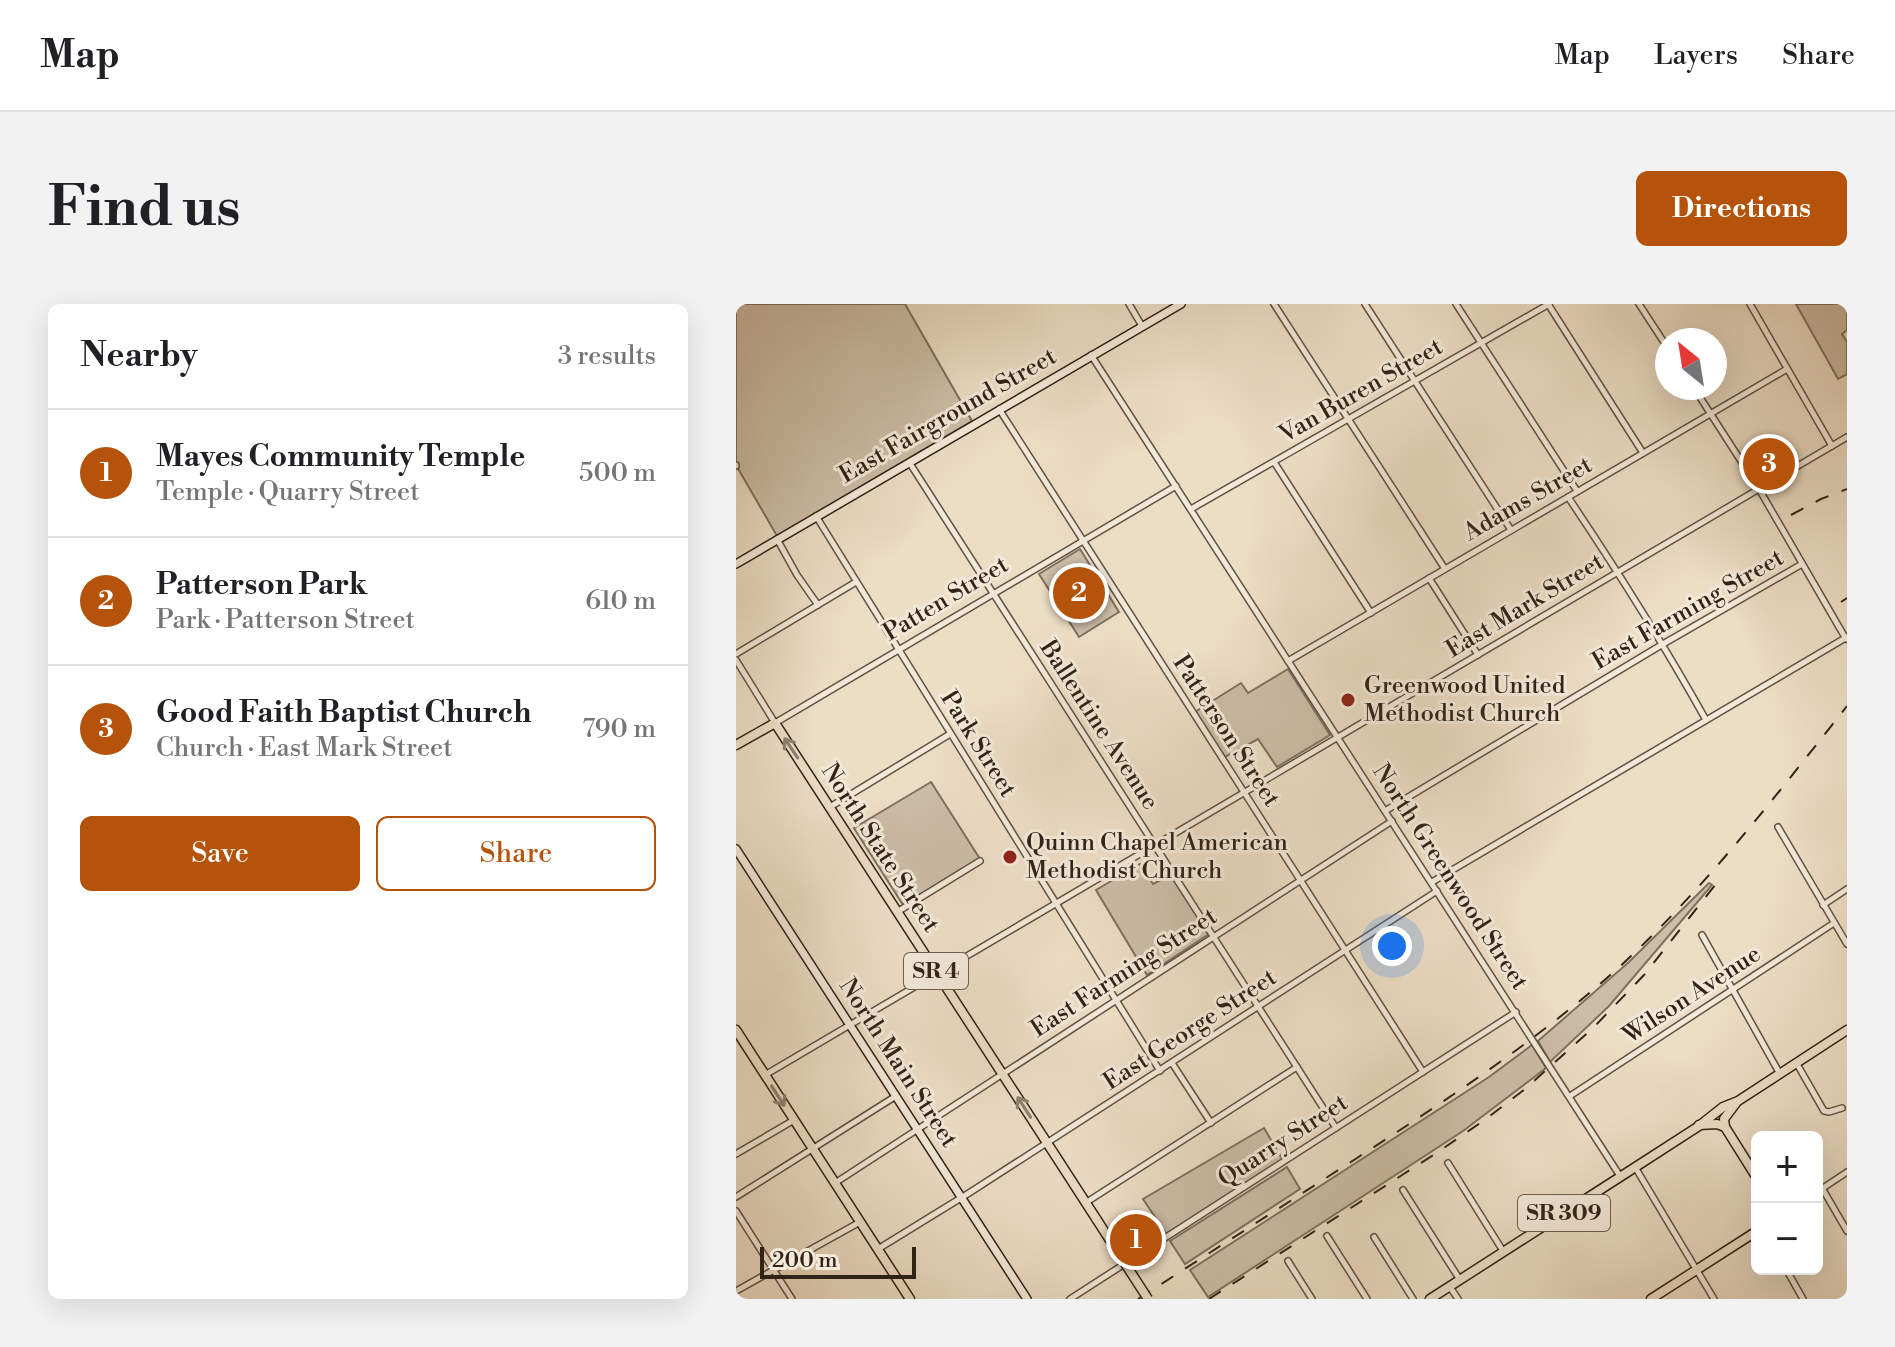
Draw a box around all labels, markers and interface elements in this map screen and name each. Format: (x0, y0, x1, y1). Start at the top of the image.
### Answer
text: Map (40, 32, 120, 79)
text: Map (1555, 38, 1610, 73)
text: Layers (1654, 38, 1738, 73)
text: Share (1782, 38, 1855, 73)
button: Directions (1636, 171, 1847, 246)
text: Find us (48, 173, 241, 243)
north arrow (1655, 328, 1727, 400)
street label: Van Buren Street (1273, 332, 1449, 450)
text: Nearby (80, 335, 198, 377)
text: 3 results (558, 340, 656, 372)
street label: East Fairground Street (834, 341, 1062, 490)
pin: 3 (1743, 434, 1795, 494)
text: Mayes Community Temple (156, 438, 525, 476)
street label: Adams Street (1457, 450, 1598, 548)
text: 1 (100, 457, 112, 489)
text: 500 m (579, 457, 656, 489)
text: Temple · Quarry Street (156, 476, 419, 508)
street label: East Farming Street (1587, 543, 1789, 677)
street label: East Mark Street (1441, 547, 1610, 665)
street label: Patten Street (878, 550, 1014, 648)
pin: 2 (1053, 563, 1105, 623)
text: Patterson Park (156, 566, 367, 604)
text: 2 (98, 585, 114, 617)
text: 610 m (585, 585, 656, 617)
text: Park · Patterson Street (156, 604, 415, 636)
street label: Ballentine Avenue (1032, 634, 1165, 816)
street label: Patterson Street (1166, 649, 1287, 813)
place label: Greenwood United Methodist Church (1364, 671, 1566, 729)
street label: Park Street (933, 685, 1023, 803)
marker: Greenwood United Methodist Church (1339, 691, 1357, 709)
text: Good Faith Baptist Church (156, 694, 532, 732)
text: 3 (98, 713, 114, 745)
text: 790 m (582, 713, 656, 745)
text: Church · East Mark Street (156, 732, 452, 764)
one-way arrow (783, 737, 799, 760)
street label: North State Street (814, 758, 946, 939)
street label: North Greenwood Street (1366, 758, 1535, 996)
button: Save (80, 816, 360, 891)
button: Share (376, 816, 656, 891)
place label: Quinn Chapel American Methodist Church (1026, 828, 1288, 886)
marker: Quinn Chapel American Methodist Church (1001, 848, 1019, 866)
street label: East Farming Street (1025, 901, 1223, 1044)
your location (1372, 926, 1412, 966)
street label: Wilson Avenue (1617, 939, 1767, 1051)
road number: SR 4 (904, 953, 968, 989)
street label: East George Street (1098, 962, 1283, 1097)
street label: North Main Street (832, 973, 964, 1154)
one-way arrow (770, 1084, 787, 1106)
street label: Quarry Street (1213, 1088, 1354, 1194)
one-way arrow (1016, 1096, 1032, 1119)
map controls (1751, 1131, 1823, 1275)
button: + (1751, 1131, 1823, 1203)
road number: SR 309 (1518, 1195, 1610, 1231)
button: − (1751, 1203, 1823, 1275)
pin: 1 (1110, 1210, 1162, 1270)
scale bar (760, 1243, 916, 1279)
text: 200 m (772, 1247, 838, 1274)

